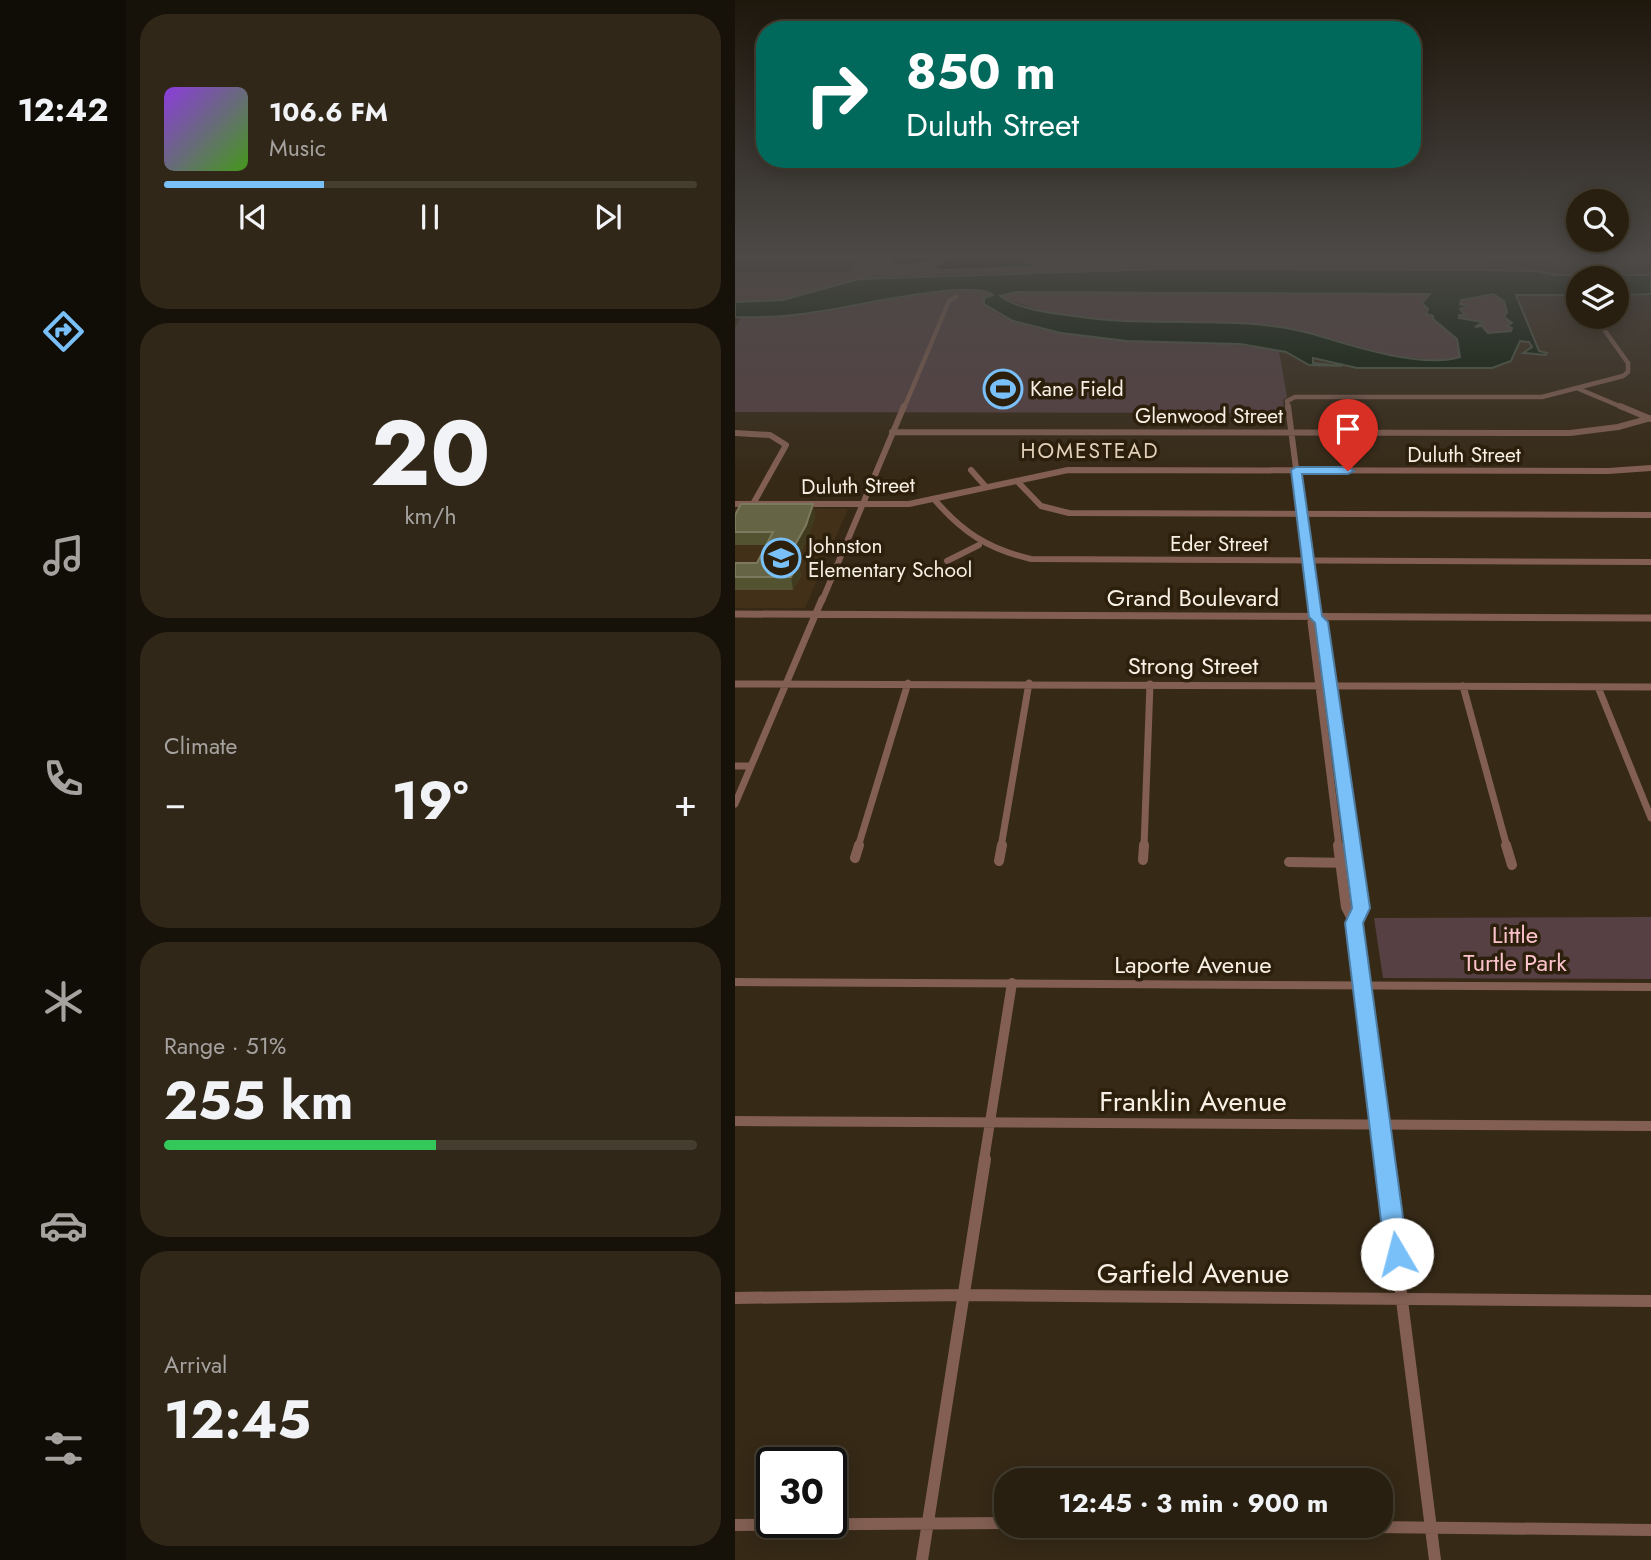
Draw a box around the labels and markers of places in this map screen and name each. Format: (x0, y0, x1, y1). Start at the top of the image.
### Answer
sports icon: Kane Field (982, 368, 1024, 410)
place label: Kane Field (1030, 374, 1124, 404)
pin (1318, 399, 1378, 471)
place label: Johnston Elementary School (805, 531, 972, 585)
school or university icon: Johnston Elementary School (760, 537, 802, 579)

